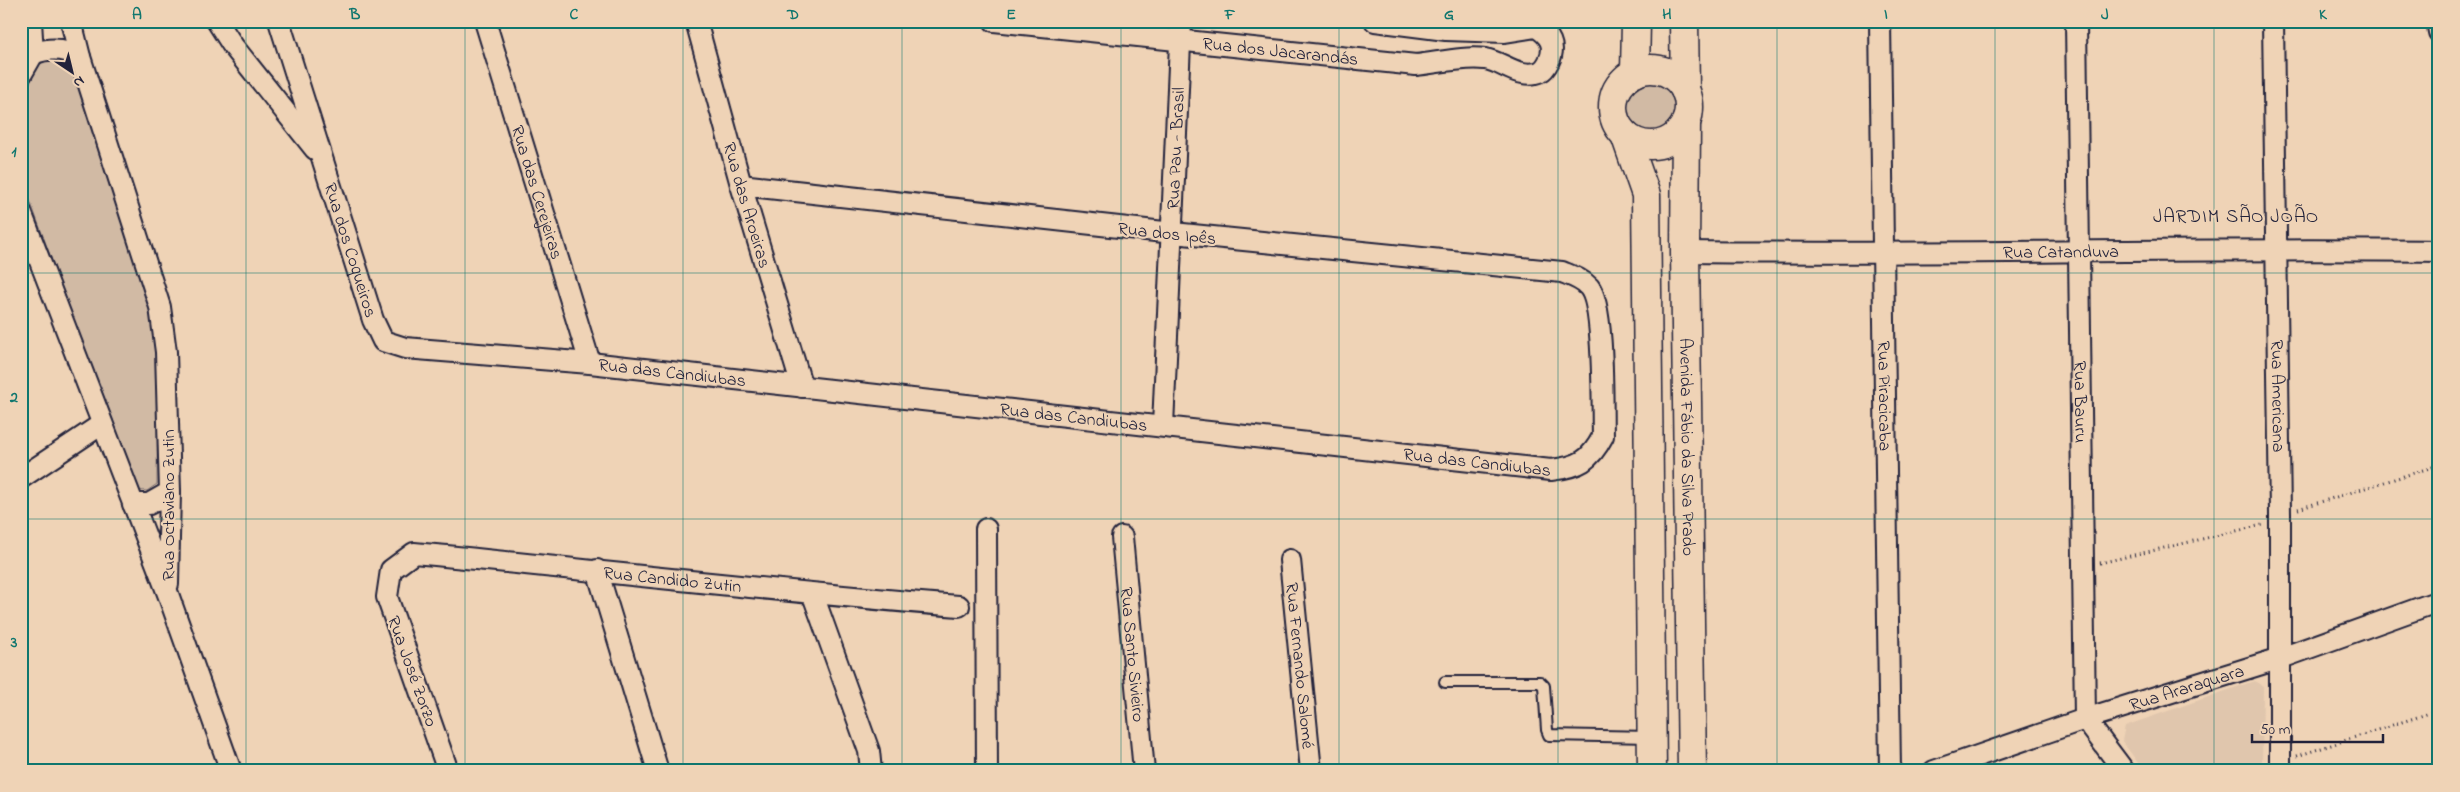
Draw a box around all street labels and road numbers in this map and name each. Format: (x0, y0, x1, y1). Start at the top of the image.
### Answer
street label: Rua dos Jacarandás (1201, 32, 1359, 74)
street label: Rua Pau - Brasil (1162, 87, 1193, 210)
street label: Rua das Cerejeiras (503, 122, 568, 263)
street label: Rua das Aroeiras (715, 140, 776, 272)
street label: Rua dos Coqueiros (316, 180, 382, 321)
street label: Rua dos Ipês (1116, 217, 1217, 253)
street label: Rua Catanduva (2003, 240, 2119, 267)
street label: Avenida Fábio da Silva Prado (1671, 338, 1700, 556)
street label: Rua Americana (2263, 339, 2290, 453)
street label: Rua Piracicaba (1869, 341, 1897, 451)
street label: Rua das Candiubas (597, 353, 747, 395)
street label: Rua Bauru (2065, 361, 2092, 443)
street label: Rua das Candiubas (998, 398, 1149, 440)
street label: Rua Octaviano Zutin (157, 429, 183, 581)
street label: Rua das Candiubas (1402, 443, 1552, 485)
street label: Rua Candido Zutin (602, 561, 743, 601)
street label: Rua Fernando Salomé (1277, 581, 1320, 751)
street label: Rua Santo Sivieiro (1112, 586, 1150, 724)
street label: Rua José Zorzo (379, 613, 443, 731)
street label: Rua Araraquara (2126, 659, 2248, 719)

